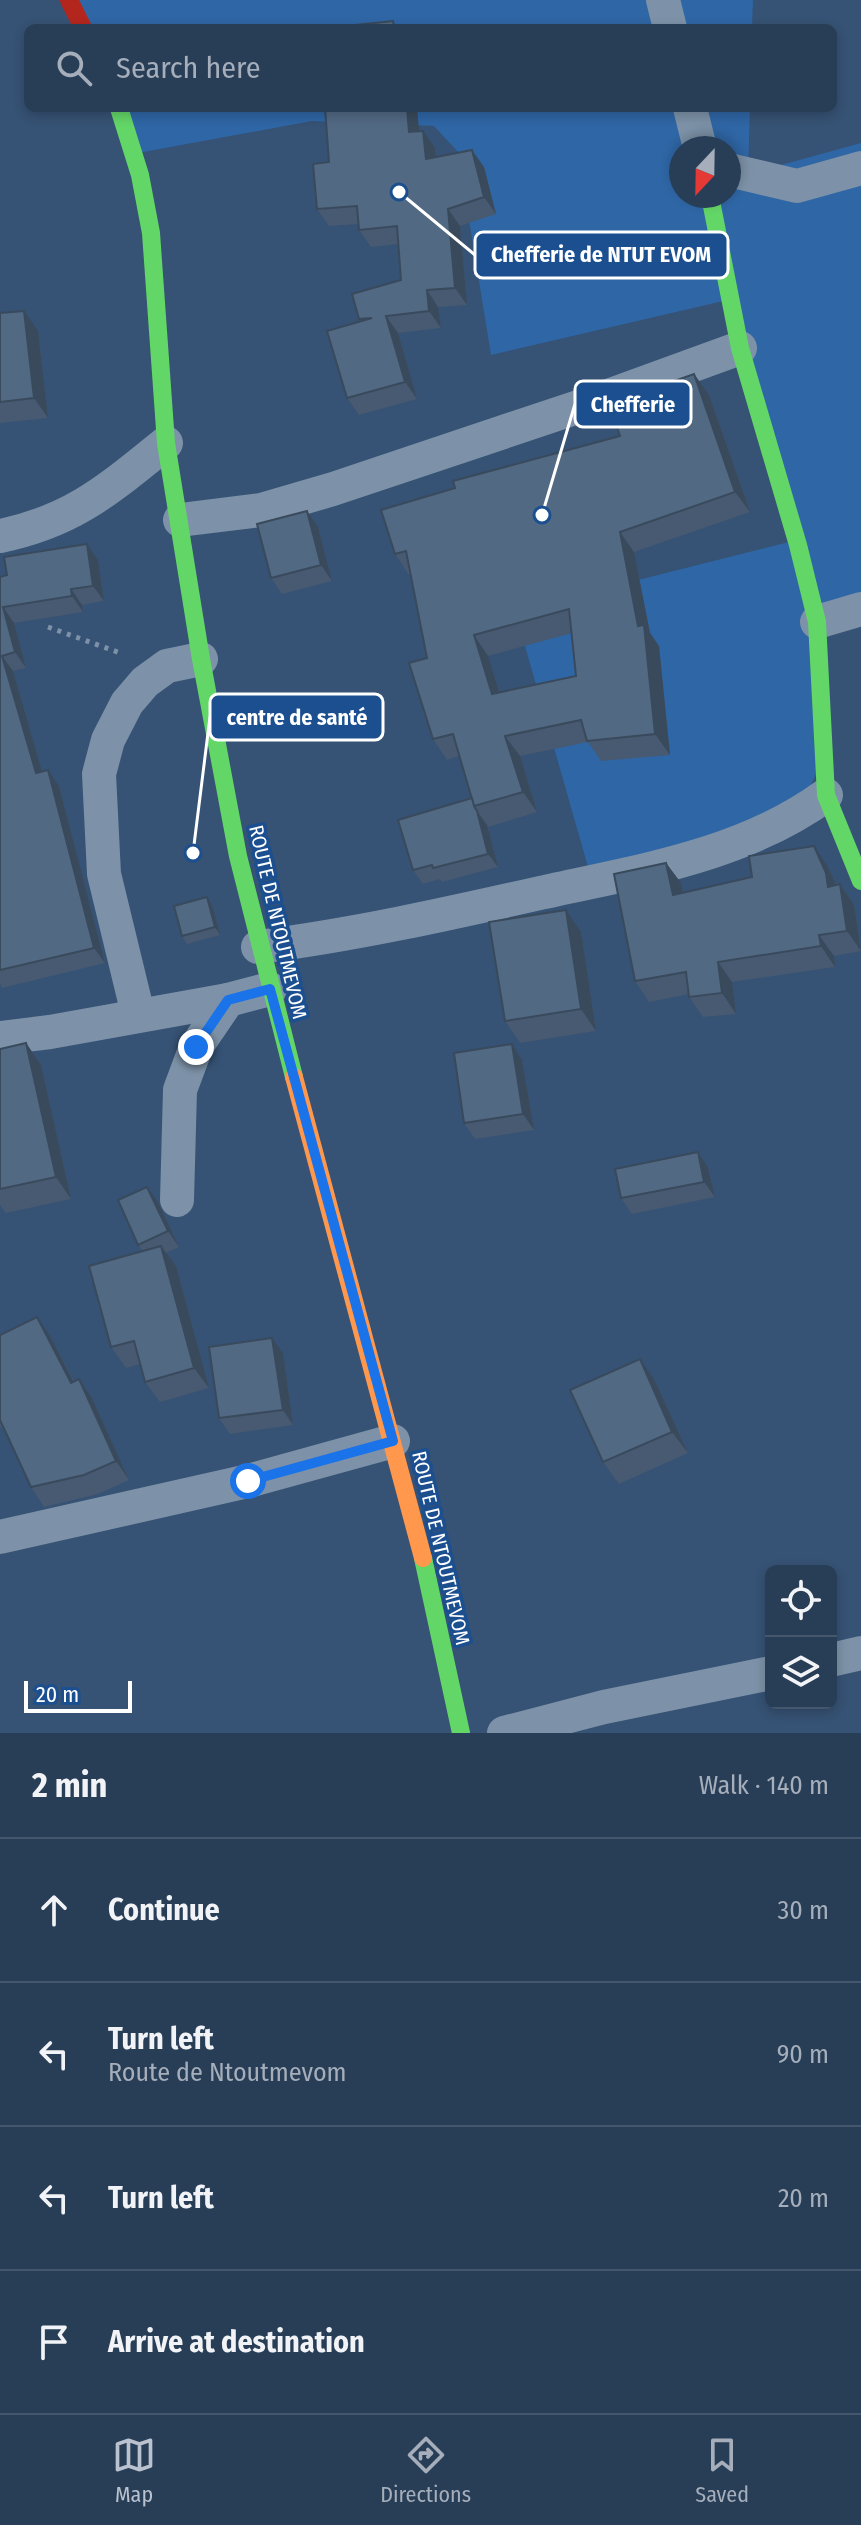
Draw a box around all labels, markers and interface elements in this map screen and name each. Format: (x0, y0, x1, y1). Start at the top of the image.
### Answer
search box (24, 24, 837, 112)
icon: search (52, 46, 96, 90)
text: Search here (116, 50, 261, 86)
north arrow (669, 136, 741, 208)
callout: Chefferie de NTUT EVOM (475, 232, 728, 278)
text: Chefferie de NTUT EVOM (491, 241, 711, 268)
callout: Chefferie (575, 381, 691, 427)
text: Chefferie (591, 391, 675, 418)
callout: centre de santé (210, 694, 383, 740)
text: centre de santé (227, 704, 367, 731)
street label: ROUTE DE NTOUTMEVOM (244, 823, 312, 1021)
route end (178, 1029, 214, 1065)
street label: ROUTE DE NTOUTMEVOM (407, 1449, 475, 1647)
route start (230, 1463, 266, 1499)
map controls (765, 1565, 837, 1709)
button: locate (765, 1565, 837, 1637)
button: layers (765, 1637, 837, 1709)
scale bar (24, 1677, 132, 1713)
text: 20 m (36, 1681, 79, 1708)
text: 2 min (32, 1765, 107, 1806)
text: Walk · 140 m (699, 1770, 829, 1801)
icon: ahead (32, 1888, 76, 1932)
text: Continue (108, 1892, 220, 1928)
text: 30 m (778, 1895, 829, 1926)
text: Turn left (108, 2021, 214, 2057)
icon: left (32, 2032, 76, 2076)
text: 90 m (777, 2039, 829, 2070)
text: Route de Ntoutmevom (108, 2057, 347, 2088)
icon: left (32, 2176, 76, 2220)
text: Turn left (108, 2180, 214, 2216)
text: 20 m (778, 2183, 829, 2214)
icon: arrive (32, 2320, 76, 2364)
text: Arrive at destination (108, 2324, 365, 2360)
tab: Map (112, 2433, 156, 2508)
tab: Directions (380, 2433, 471, 2508)
tab: Saved (695, 2433, 749, 2508)

